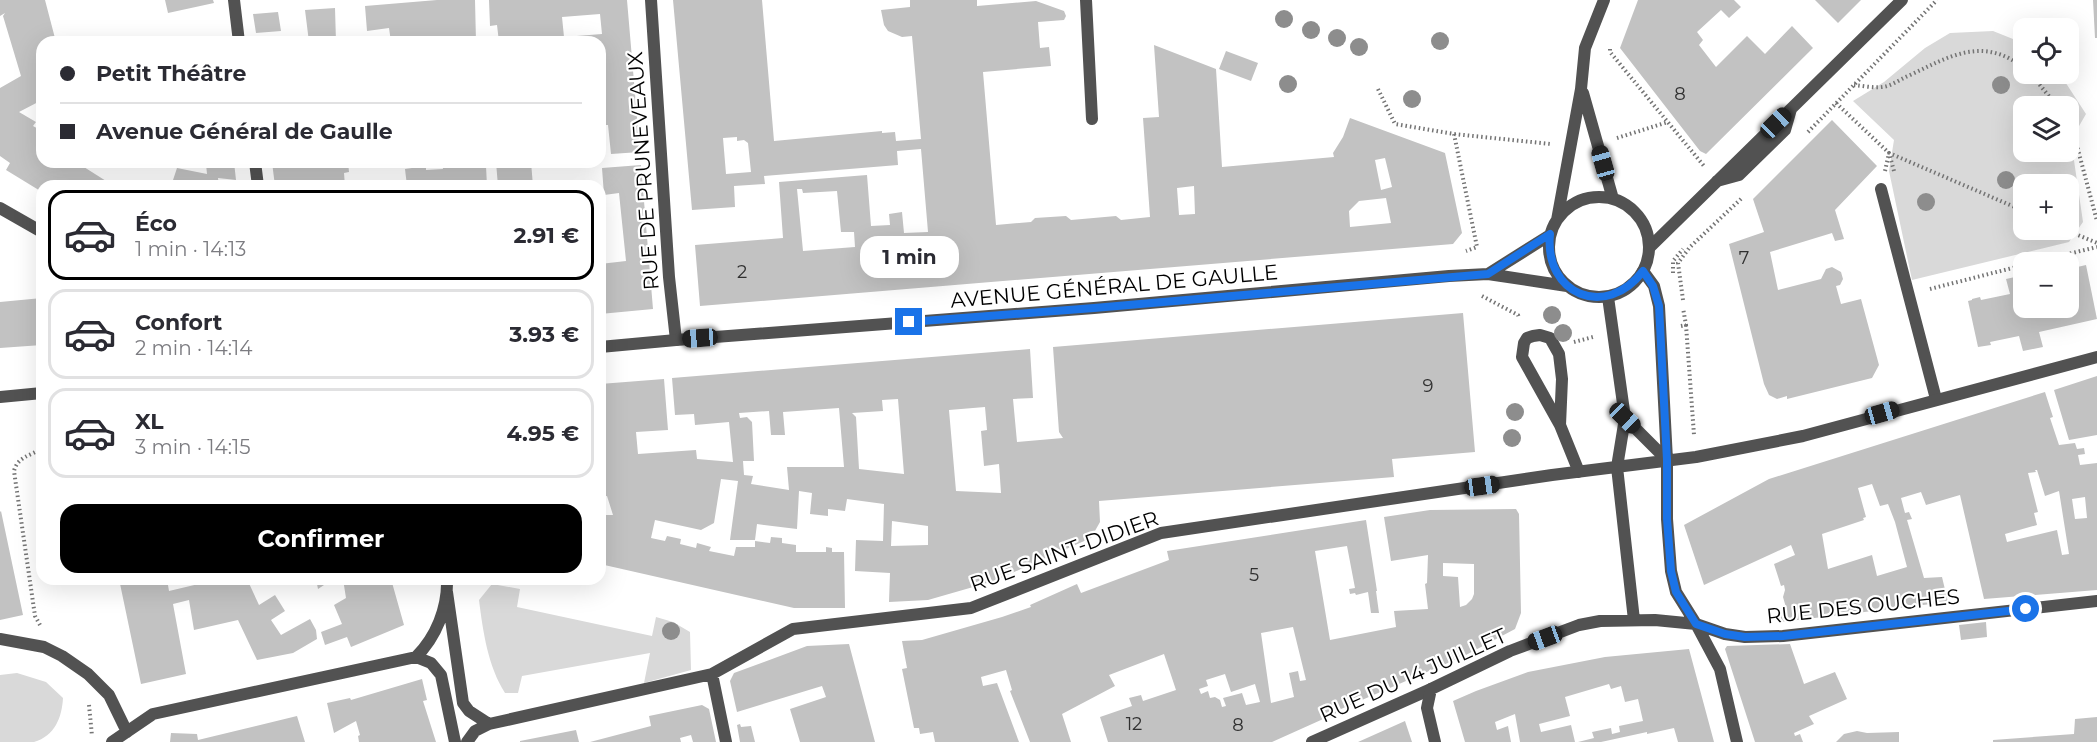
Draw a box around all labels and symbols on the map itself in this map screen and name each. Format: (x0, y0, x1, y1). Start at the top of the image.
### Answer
street label: RUE DE PRUNEVEAUX (622, 51, 664, 291)
house number: 8 (1674, 83, 1686, 105)
car (1757, 104, 1795, 142)
car (1589, 143, 1617, 183)
callout: 1 min (860, 235, 958, 277)
house number: 7 (1739, 247, 1749, 269)
street label: AVENUE GÉNÉRAL DE GAULLE (949, 259, 1279, 313)
house number: 2 (737, 261, 747, 283)
route end (895, 308, 922, 335)
car (681, 328, 719, 348)
house number: 9 (1423, 375, 1434, 397)
car (1606, 399, 1644, 437)
car (1862, 399, 1902, 427)
car (1463, 475, 1501, 497)
street label: RUE SAINT-DIDIER (966, 505, 1162, 597)
house number: 5 (1249, 564, 1259, 586)
street label: RUE DES OUCHES (1765, 583, 1961, 629)
route start (2012, 595, 2039, 622)
street label: RUE DU 14 JUILLET (1316, 622, 1510, 728)
car (1525, 623, 1565, 653)
house number: 12 (1126, 713, 1142, 735)
house number: 8 (1232, 714, 1244, 736)

